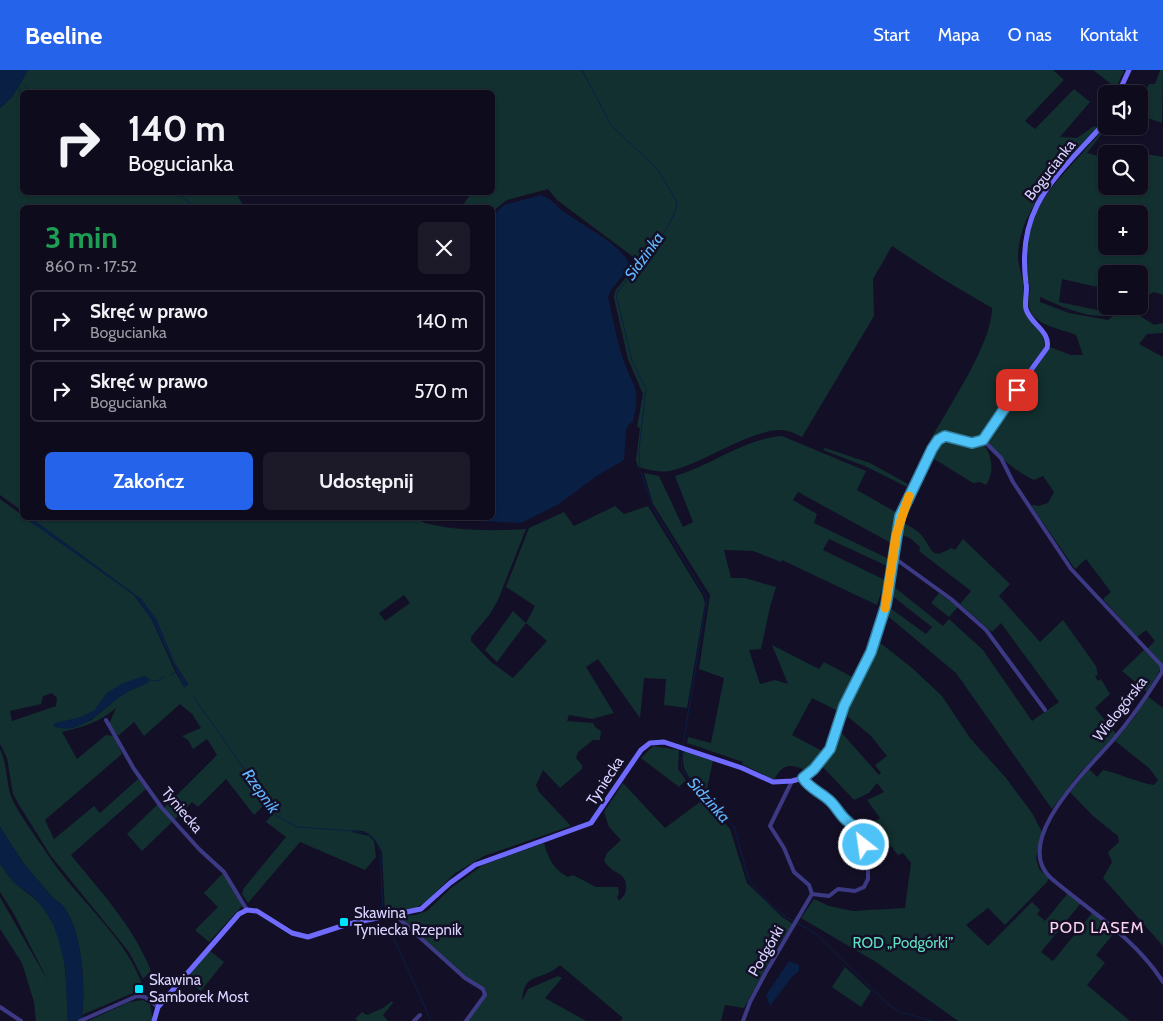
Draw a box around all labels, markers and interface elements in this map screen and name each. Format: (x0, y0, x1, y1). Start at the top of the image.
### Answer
text: Beeline (25, 21, 102, 50)
text: Start (873, 24, 910, 46)
text: Mapa (938, 24, 980, 46)
text: O nas (1008, 24, 1052, 46)
text: Kontakt (1080, 24, 1138, 46)
map controls (1098, 85, 1148, 315)
button: sound (1098, 85, 1148, 135)
text: 140 m (128, 107, 226, 150)
icon: right (45, 110, 110, 175)
street label: Bogucianka (1021, 135, 1080, 204)
button: search (1098, 145, 1148, 195)
text: Bogucianka (128, 150, 234, 177)
button: + (1098, 205, 1148, 255)
text: 3 min (45, 219, 118, 256)
button: close (418, 222, 470, 274)
water label: Sidzinka (620, 228, 668, 284)
text: 860 m · 17:52 (45, 257, 137, 276)
button: − (1098, 265, 1148, 315)
text: Skręć w prawo (90, 300, 208, 323)
icon: right (47, 307, 75, 335)
text: 140 m (417, 310, 468, 333)
text: Bogucianka (90, 323, 167, 342)
pin (996, 369, 1038, 411)
text: Skręć w prawo (90, 370, 208, 393)
icon: arrive (1003, 376, 1031, 404)
icon: right (47, 377, 75, 405)
text: 570 m (414, 380, 468, 403)
text: Bogucianka (90, 393, 167, 412)
button: Zakończ (45, 452, 253, 510)
button: Udostępnij (263, 452, 470, 510)
street label: Wielogórska (1089, 672, 1151, 745)
street label: Tyniecka (583, 753, 628, 809)
water label: Rzepnik (239, 765, 284, 818)
water label: Sidzinka (684, 773, 734, 827)
street label: Tyniecka (158, 783, 207, 837)
position arrow (837, 818, 889, 870)
place label: Skawina Tyniecka Rzepnik (354, 904, 462, 939)
marker: Skawina Tyniecka Rzepnik (338, 916, 350, 928)
district label: POD LASEM (1050, 918, 1144, 937)
street label: Podgórki (744, 923, 788, 979)
park label: ROD „Podgórki” (852, 934, 954, 952)
place label: Skawina Samborek Most (149, 971, 249, 1006)
marker: Skawina Samborek Most (133, 983, 145, 995)

